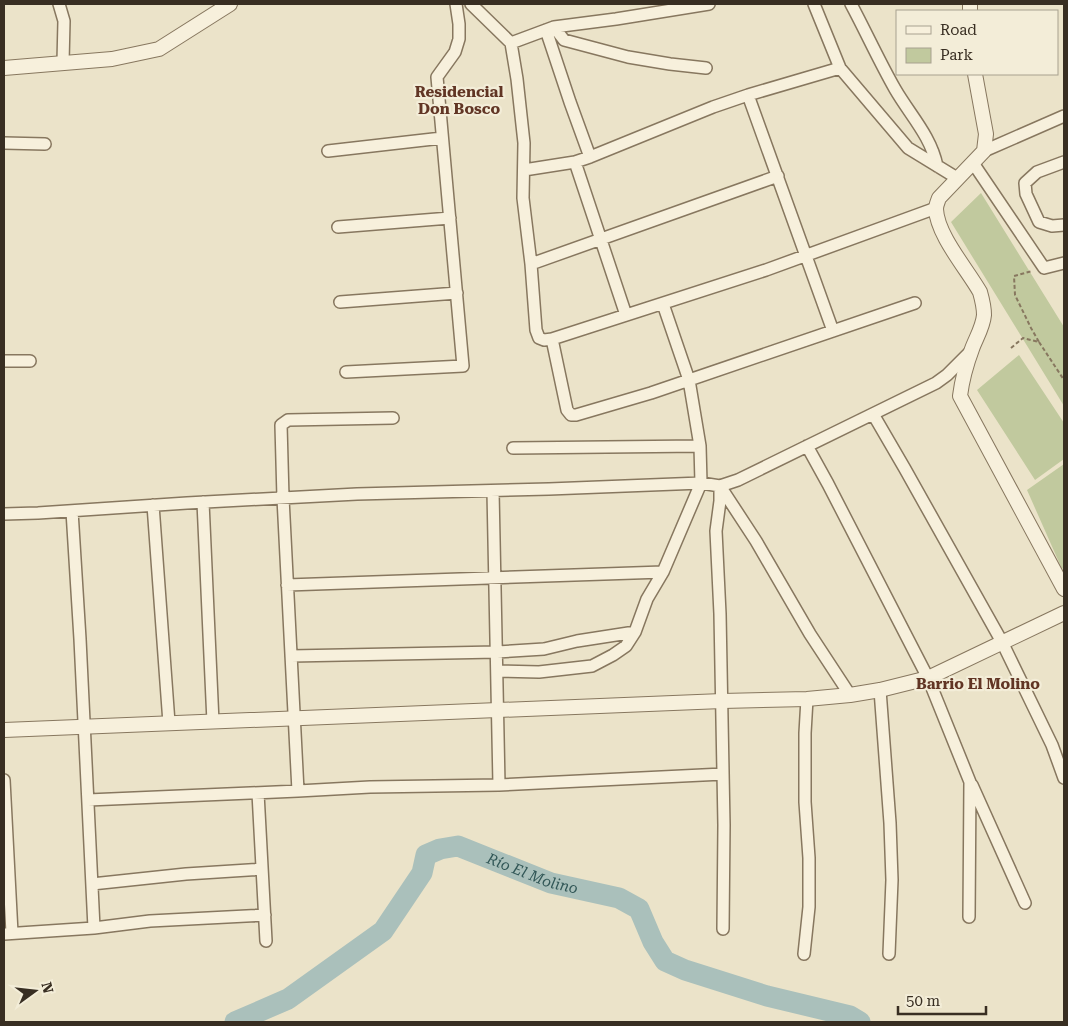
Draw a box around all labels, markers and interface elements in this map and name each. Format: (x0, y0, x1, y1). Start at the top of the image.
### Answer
legend (896, 10, 1058, 75)
text: Road (940, 21, 977, 39)
text: Park (940, 46, 974, 64)
district label: Residencial Don Bosco (415, 83, 503, 118)
district label: Barrio El Molino (916, 675, 1040, 693)
water label: Río El Molino (483, 849, 580, 898)
north arrow (10, 966, 60, 1016)
text: N (38, 980, 57, 995)
scale bar (898, 984, 986, 1016)
text: 50 m (906, 992, 941, 1010)

